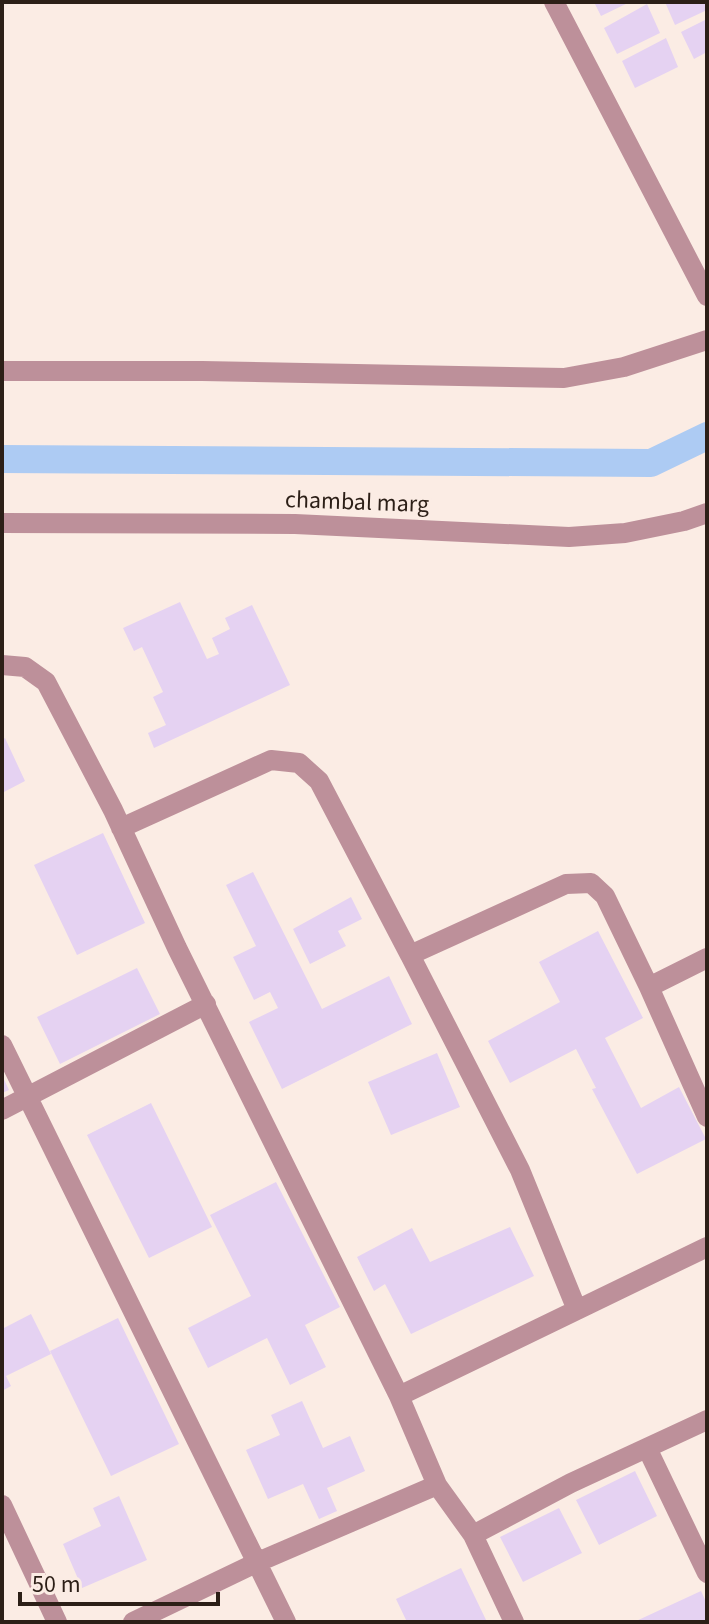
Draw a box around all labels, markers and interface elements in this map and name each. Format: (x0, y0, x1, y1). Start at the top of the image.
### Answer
street label: chambal marg (284, 482, 430, 522)
scale bar (20, 1556, 218, 1606)
text: 50 m (32, 1567, 81, 1602)

